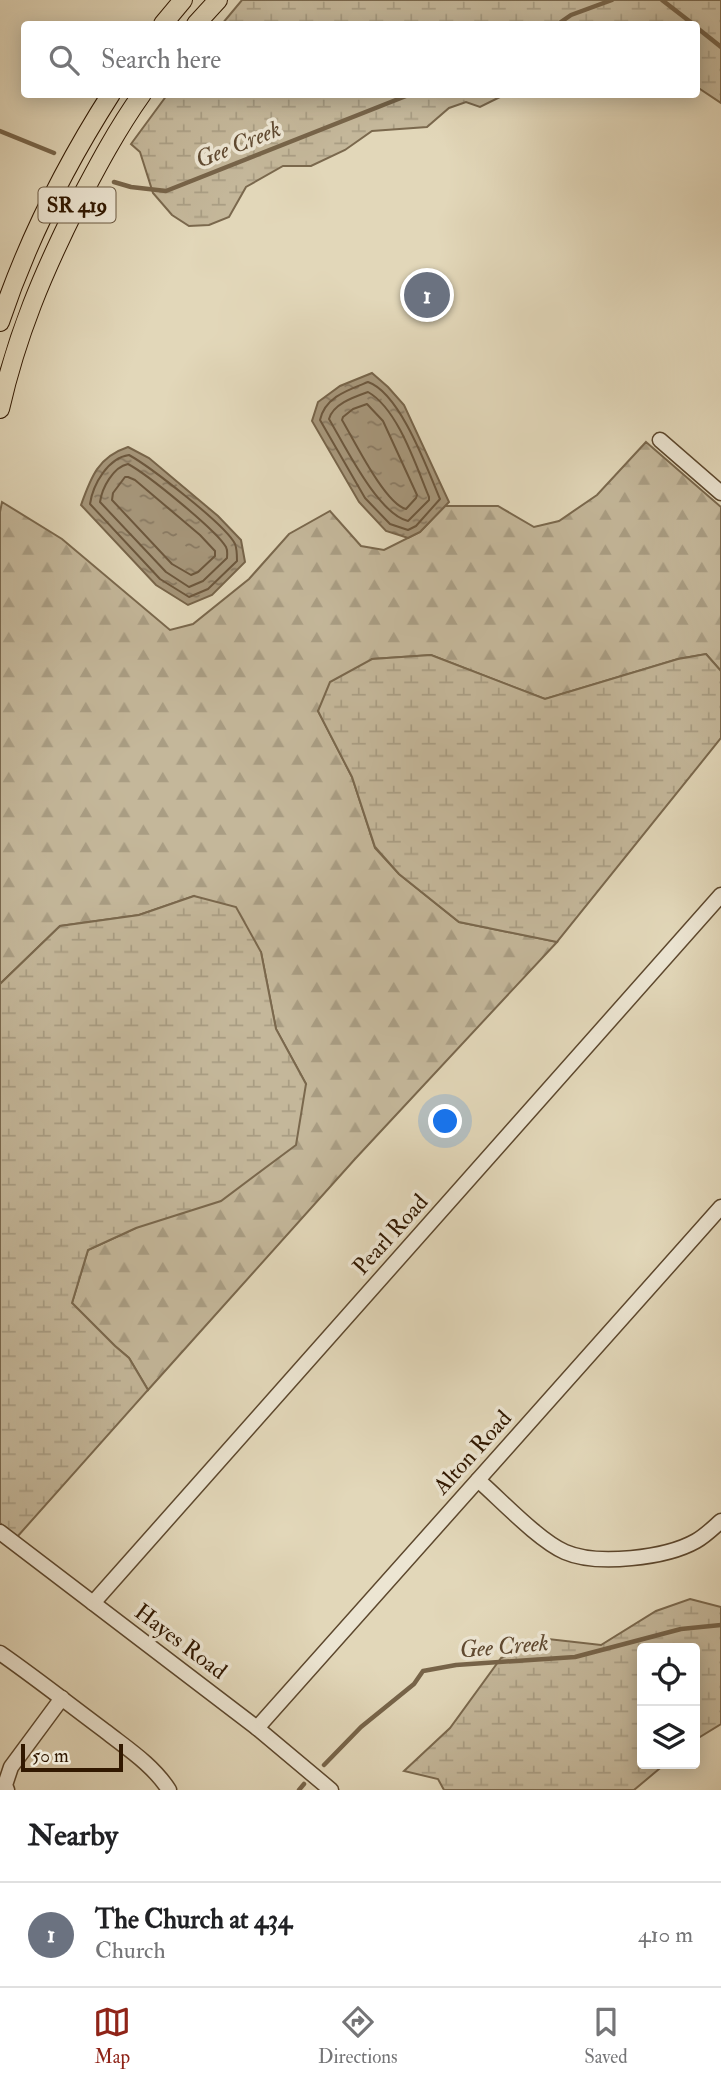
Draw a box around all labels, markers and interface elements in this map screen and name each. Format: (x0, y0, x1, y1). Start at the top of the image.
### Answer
search box (21, 21, 700, 98)
icon: search (45, 41, 83, 79)
text: Search here (101, 44, 221, 76)
water label: Gee Creek (191, 113, 285, 176)
road number: SR 419 (38, 188, 116, 222)
pin: 1 (404, 269, 450, 321)
your location (428, 1104, 462, 1138)
street label: Pearl Road (346, 1188, 434, 1281)
street label: Alton Road (426, 1404, 518, 1501)
street label: Hayes Road (129, 1597, 233, 1686)
water label: Gee Creek (458, 1627, 550, 1666)
map controls (637, 1643, 700, 1769)
button: locate (637, 1643, 700, 1706)
button: layers (637, 1706, 700, 1769)
scale bar (21, 1741, 122, 1773)
text: 50 m (32, 1744, 69, 1768)
text: Nearby (28, 1817, 118, 1854)
text: The Church at 434 (95, 1904, 292, 1936)
text: 1 (47, 1920, 55, 1949)
text: 410 m (638, 1920, 693, 1949)
text: Church (95, 1936, 165, 1965)
tab: Map (93, 2003, 131, 2069)
tab: Directions (318, 2003, 398, 2069)
tab: Saved (584, 2003, 628, 2069)

